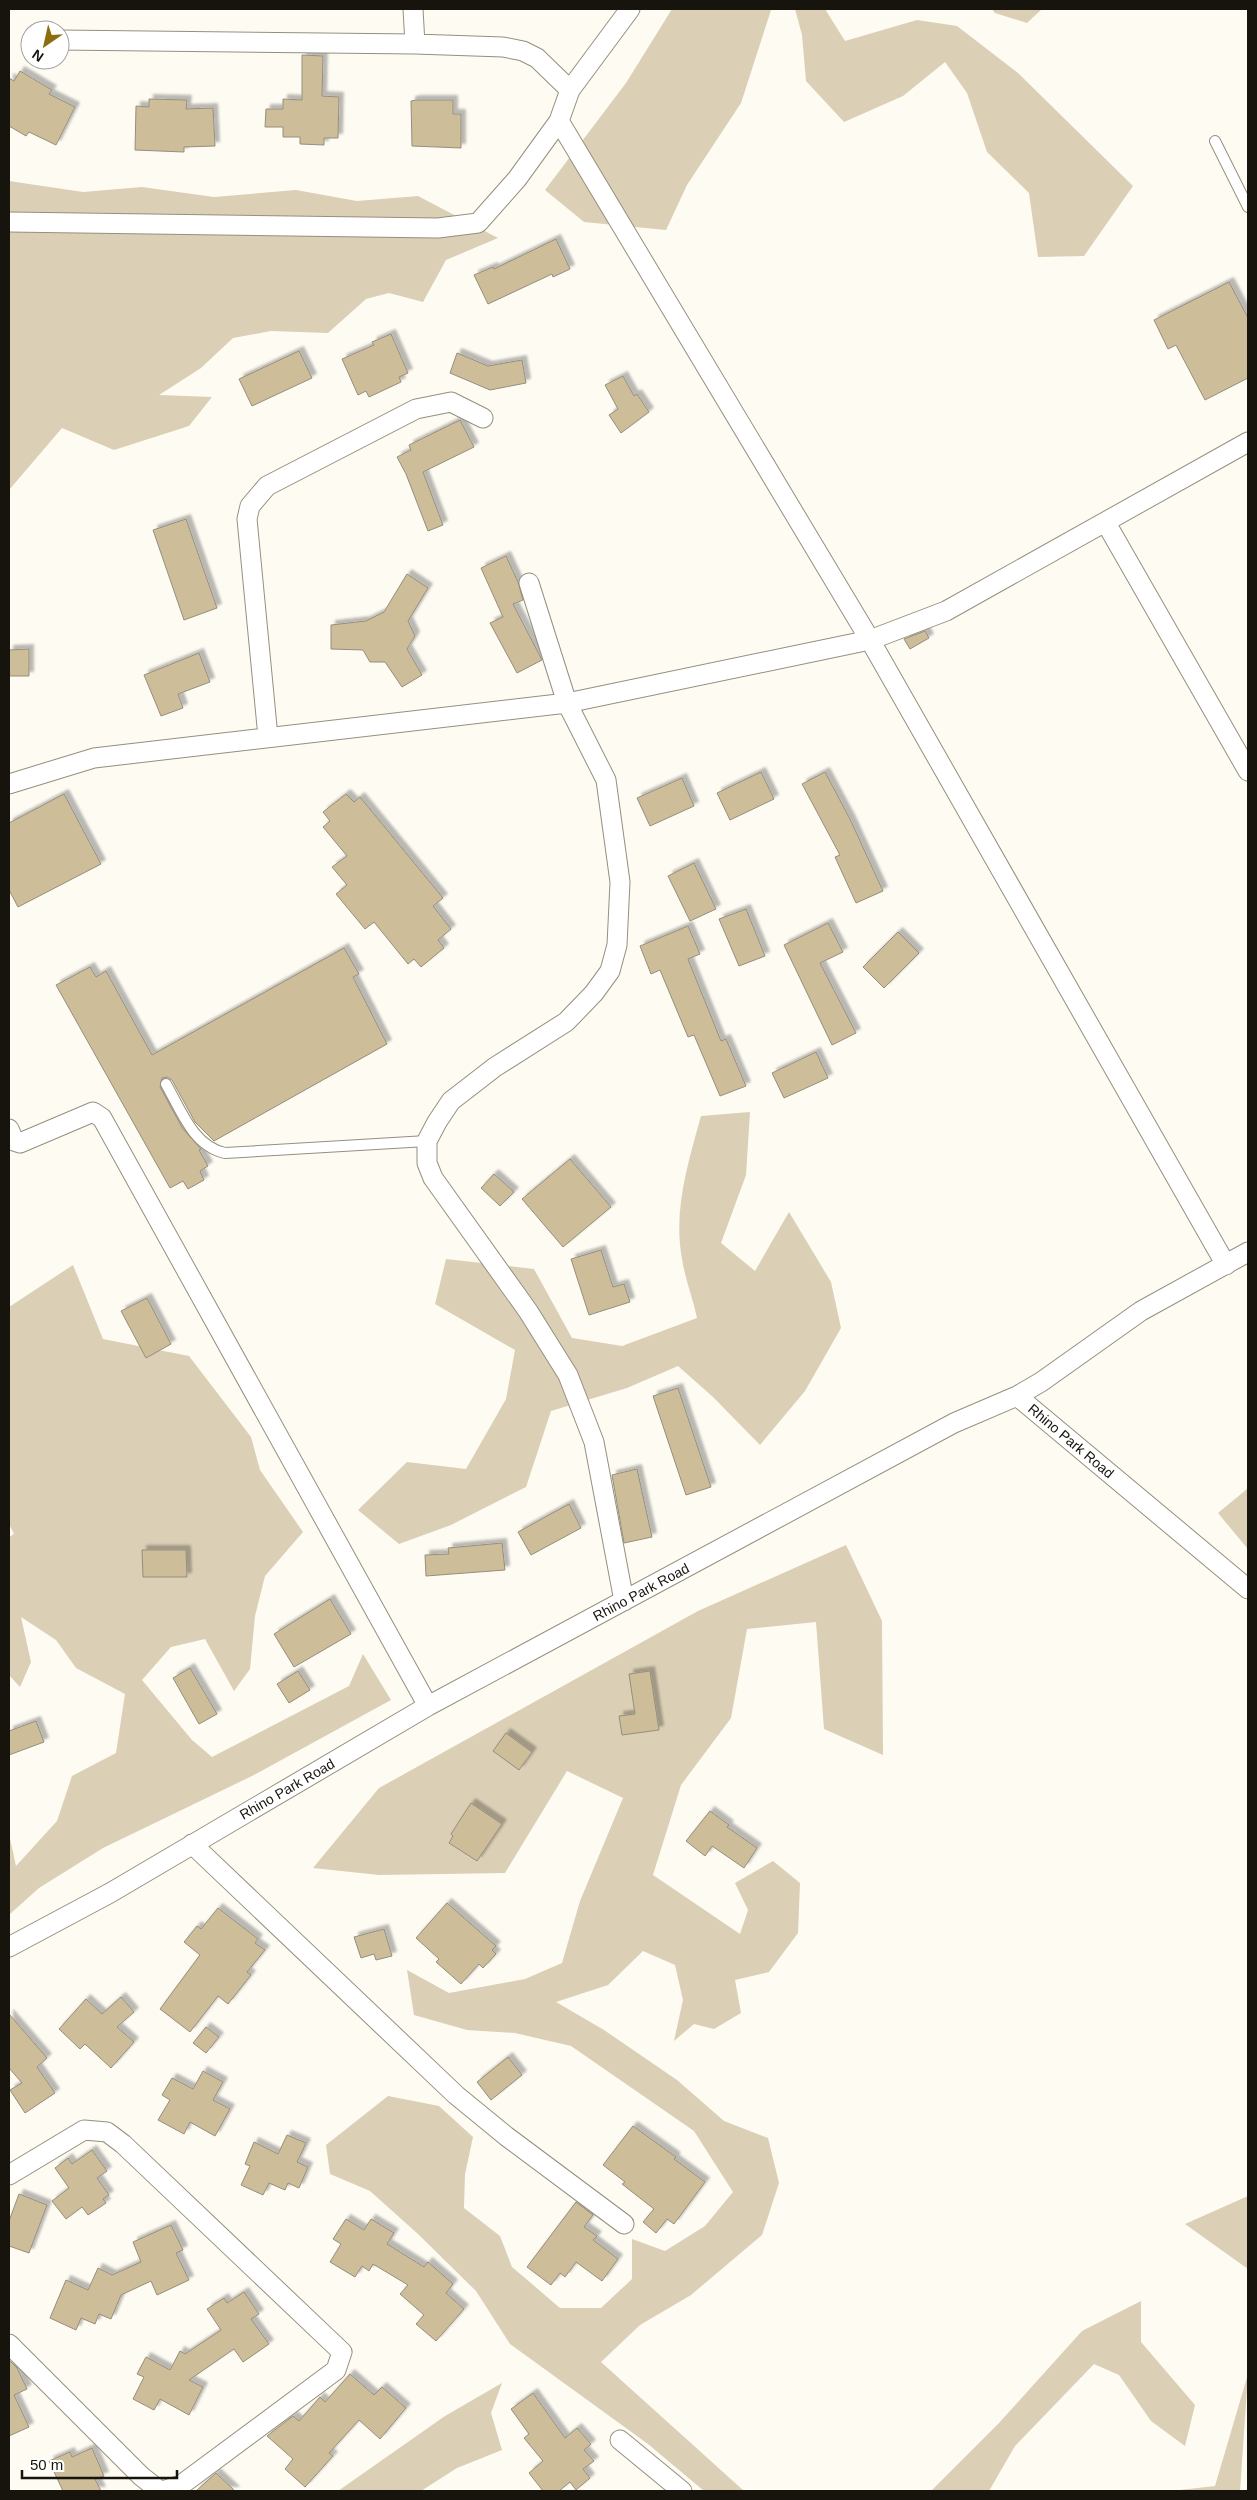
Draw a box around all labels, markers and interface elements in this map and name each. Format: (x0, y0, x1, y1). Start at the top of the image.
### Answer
north arrow (20, 20, 70, 70)
text: N (29, 46, 46, 65)
street label: Rhino Park Road (1025, 1401, 1117, 1481)
street label: Rhino Park Road (590, 1560, 692, 1624)
street label: Rhino Park Road (237, 1755, 337, 1823)
scale bar (22, 2448, 178, 2480)
text: 50 m (30, 2456, 63, 2473)

